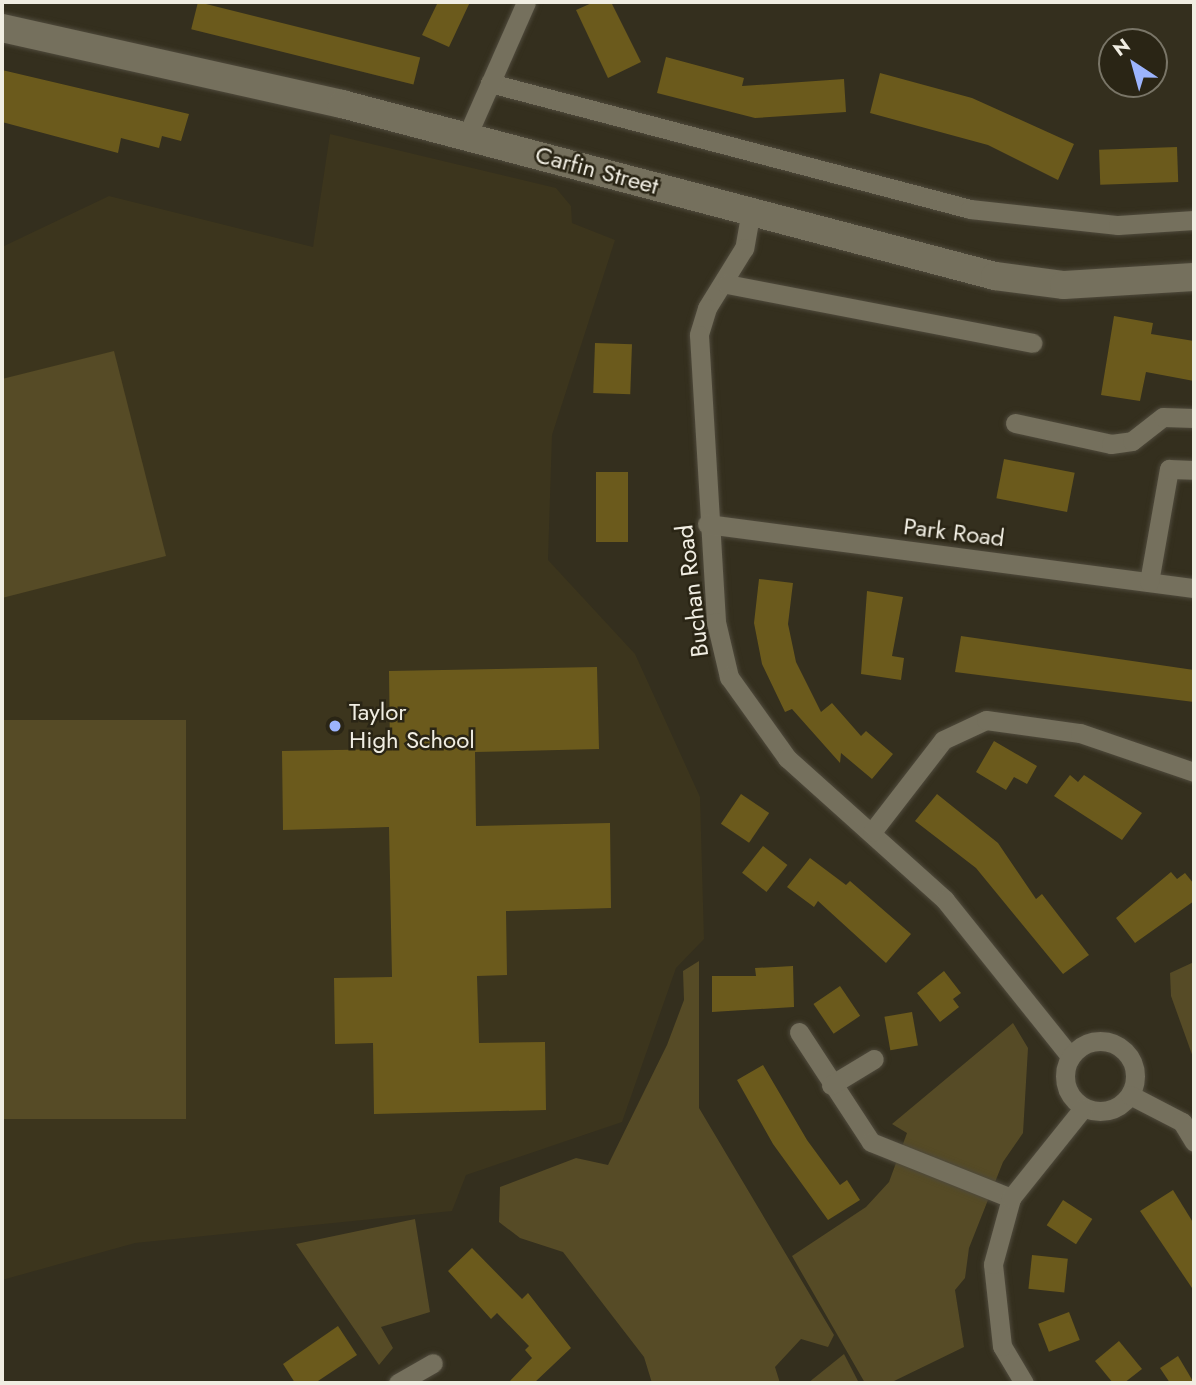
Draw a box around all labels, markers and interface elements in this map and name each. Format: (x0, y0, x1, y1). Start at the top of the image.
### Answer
north arrow (1098, 28, 1168, 98)
text: N (1107, 32, 1136, 63)
street label: Carfin Street (532, 140, 662, 200)
street label: Park Road (902, 512, 1006, 552)
street label: Buchan Road (670, 523, 714, 659)
place label: Taylor High School (349, 698, 475, 754)
marker: Taylor High School (327, 718, 343, 734)

